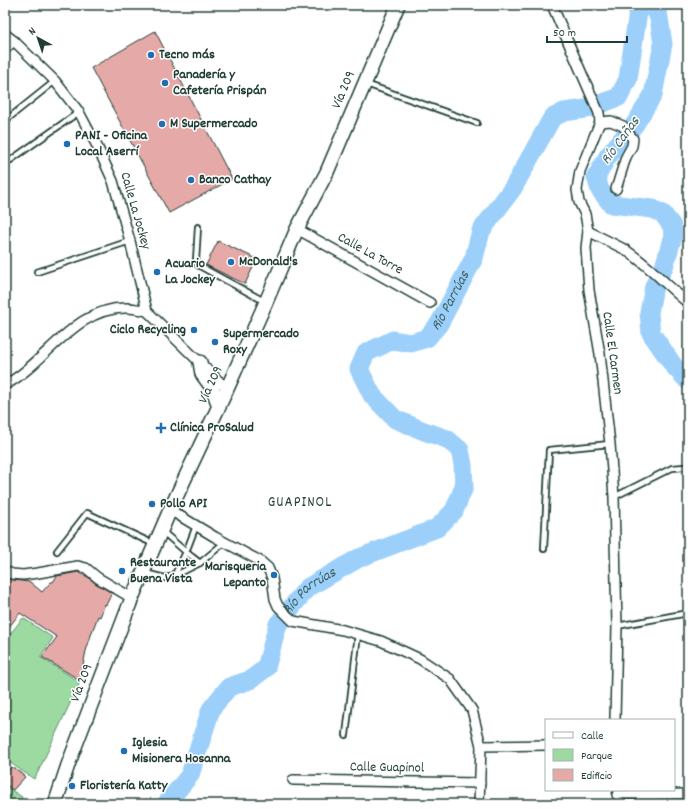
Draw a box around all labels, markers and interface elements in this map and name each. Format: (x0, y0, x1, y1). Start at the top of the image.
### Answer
north arrow (18, 18, 58, 58)
scale bar (547, 18, 627, 44)
text: N (26, 24, 41, 40)
text: 50 m (553, 25, 576, 42)
place label: Tecno más (159, 45, 215, 65)
marker: Tecno más (146, 50, 156, 60)
place label: Panadería y Cafetería Prispán (173, 65, 267, 101)
street label: Vía 209 (327, 68, 361, 112)
marker: Panadería y Cafetería Prispán (160, 78, 170, 88)
water label: Río Cañas (596, 112, 646, 170)
place label: M Supermercado (170, 114, 257, 134)
marker: M Supermercado (157, 119, 167, 129)
place label: PANI - Oficina Local Aserrí (75, 126, 149, 162)
marker: PANI - Oficina Local Aserrí (62, 139, 72, 149)
street label: Calle La Jockey (114, 170, 156, 252)
place label: Banco Cathay (199, 170, 272, 190)
marker: Banco Cathay (186, 175, 196, 185)
street label: Calle La Torre (334, 228, 406, 280)
place label: McDonald's (239, 252, 298, 272)
place label: Acuario La Jockey (165, 254, 216, 290)
marker: McDonald's (226, 257, 236, 267)
marker: Acuario La Jockey (152, 267, 162, 277)
water label: Río Parrúas (426, 267, 476, 336)
street label: Calle El Carmen (596, 310, 628, 396)
place label: Ciclo Recycling (110, 320, 186, 340)
place label: Supermercado Roxy (223, 324, 299, 360)
marker: Ciclo Recycling (189, 325, 199, 335)
marker: Supermercado Roxy (210, 337, 220, 347)
street label: Vía 209 (194, 363, 228, 407)
place label: Clínica ProSalud (170, 418, 254, 438)
marker: Clínica ProSalud (155, 422, 167, 434)
district label: GUAPINOL (268, 492, 332, 514)
place label: Pollo API (160, 494, 208, 514)
marker: Pollo API (147, 499, 157, 509)
place label: Restaurante Buena Vista (130, 553, 196, 589)
place label: Marisqueria Lepanto (205, 557, 267, 593)
water label: Río Parrúas (278, 562, 341, 620)
marker: Restaurante Buena Vista (117, 566, 127, 576)
marker: Marisqueria Lepanto (269, 570, 279, 580)
street label: Vía 209 (66, 661, 98, 705)
legend (545, 719, 675, 791)
text: Calle (581, 728, 604, 745)
place label: Iglesia Misionera Hosanna (132, 733, 232, 769)
marker: Iglesia Misionera Hosanna (119, 746, 129, 756)
text: Parque (581, 748, 612, 765)
street label: Calle Guapinol (350, 757, 425, 779)
text: Edificio (581, 768, 612, 785)
place label: Floristería Katty (80, 776, 169, 796)
marker: Floristería Katty (67, 781, 77, 791)

